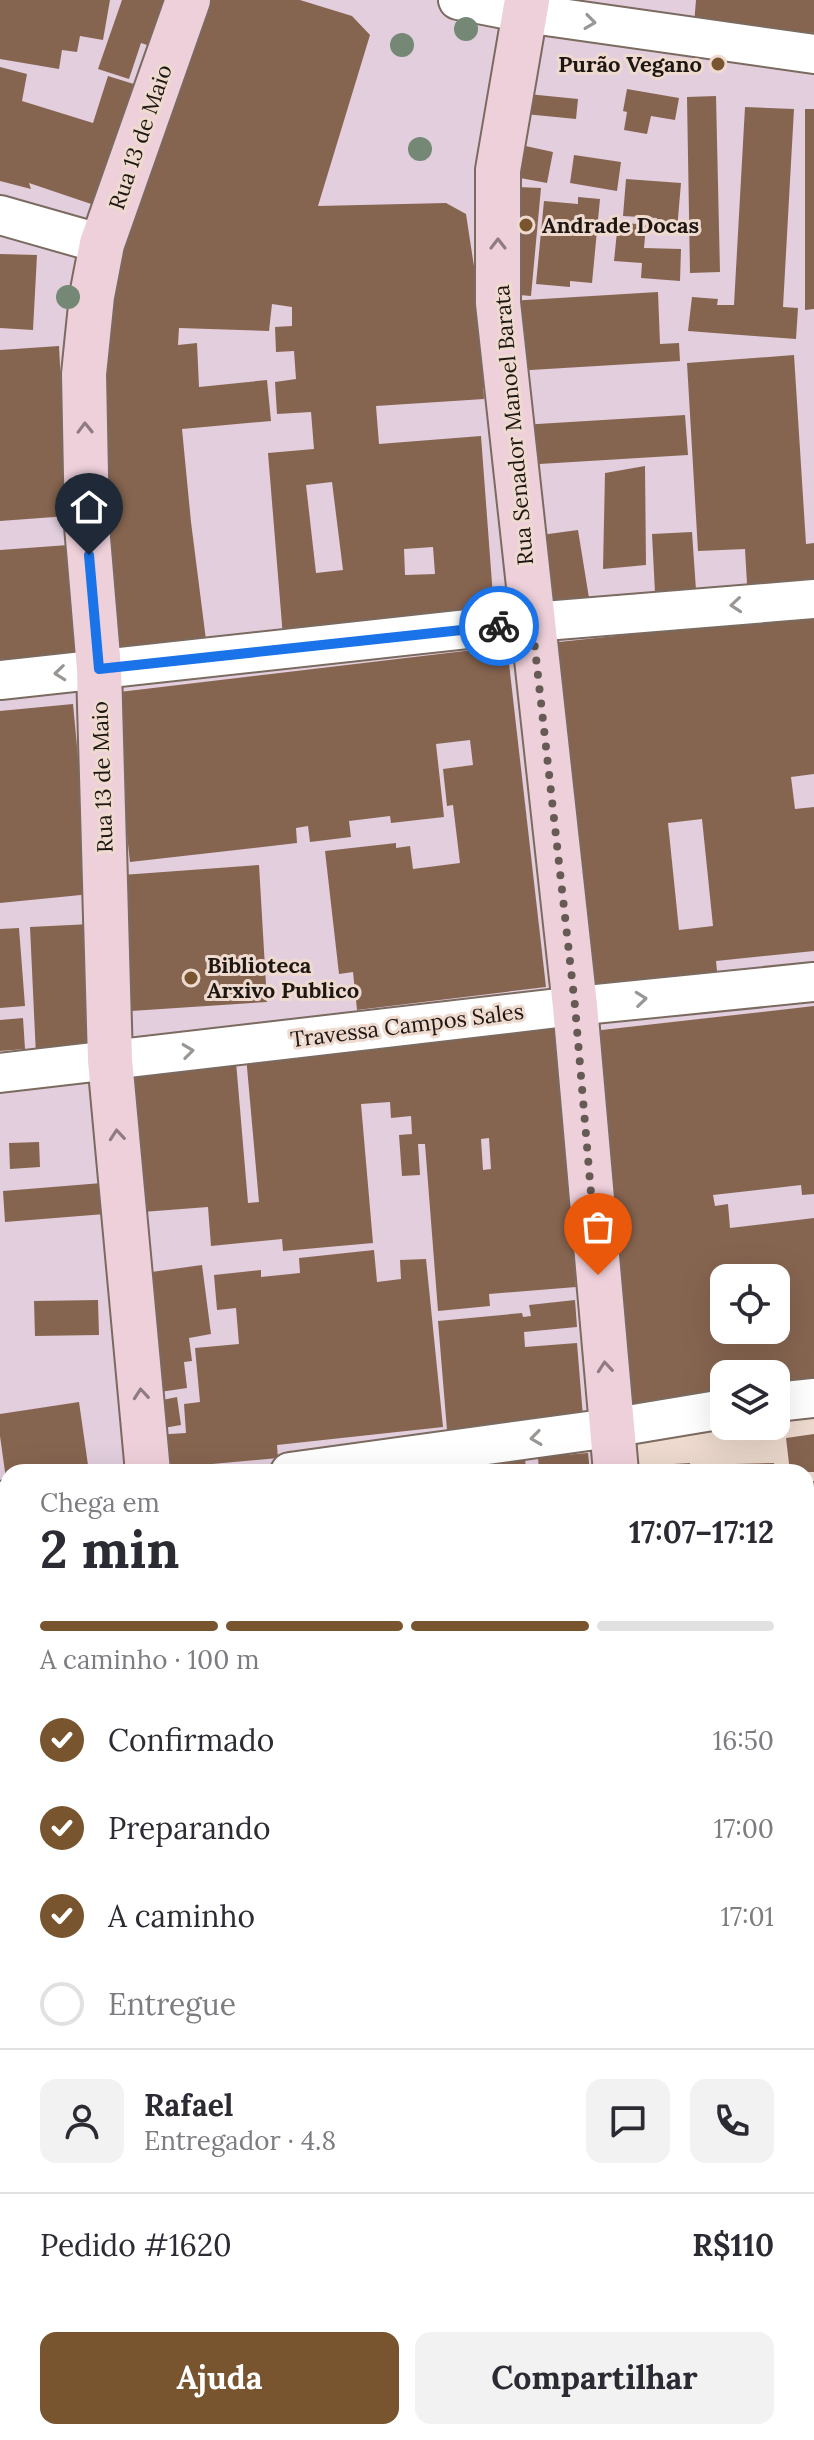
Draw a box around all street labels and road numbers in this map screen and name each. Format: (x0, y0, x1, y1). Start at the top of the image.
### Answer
street label: Rua 13 de Maio (102, 61, 178, 213)
street label: Rua Senador Manoel Barata (487, 284, 539, 566)
street label: Rua 13 de Maio (85, 701, 119, 853)
street label: Travessa Campos Sales (289, 997, 525, 1053)

